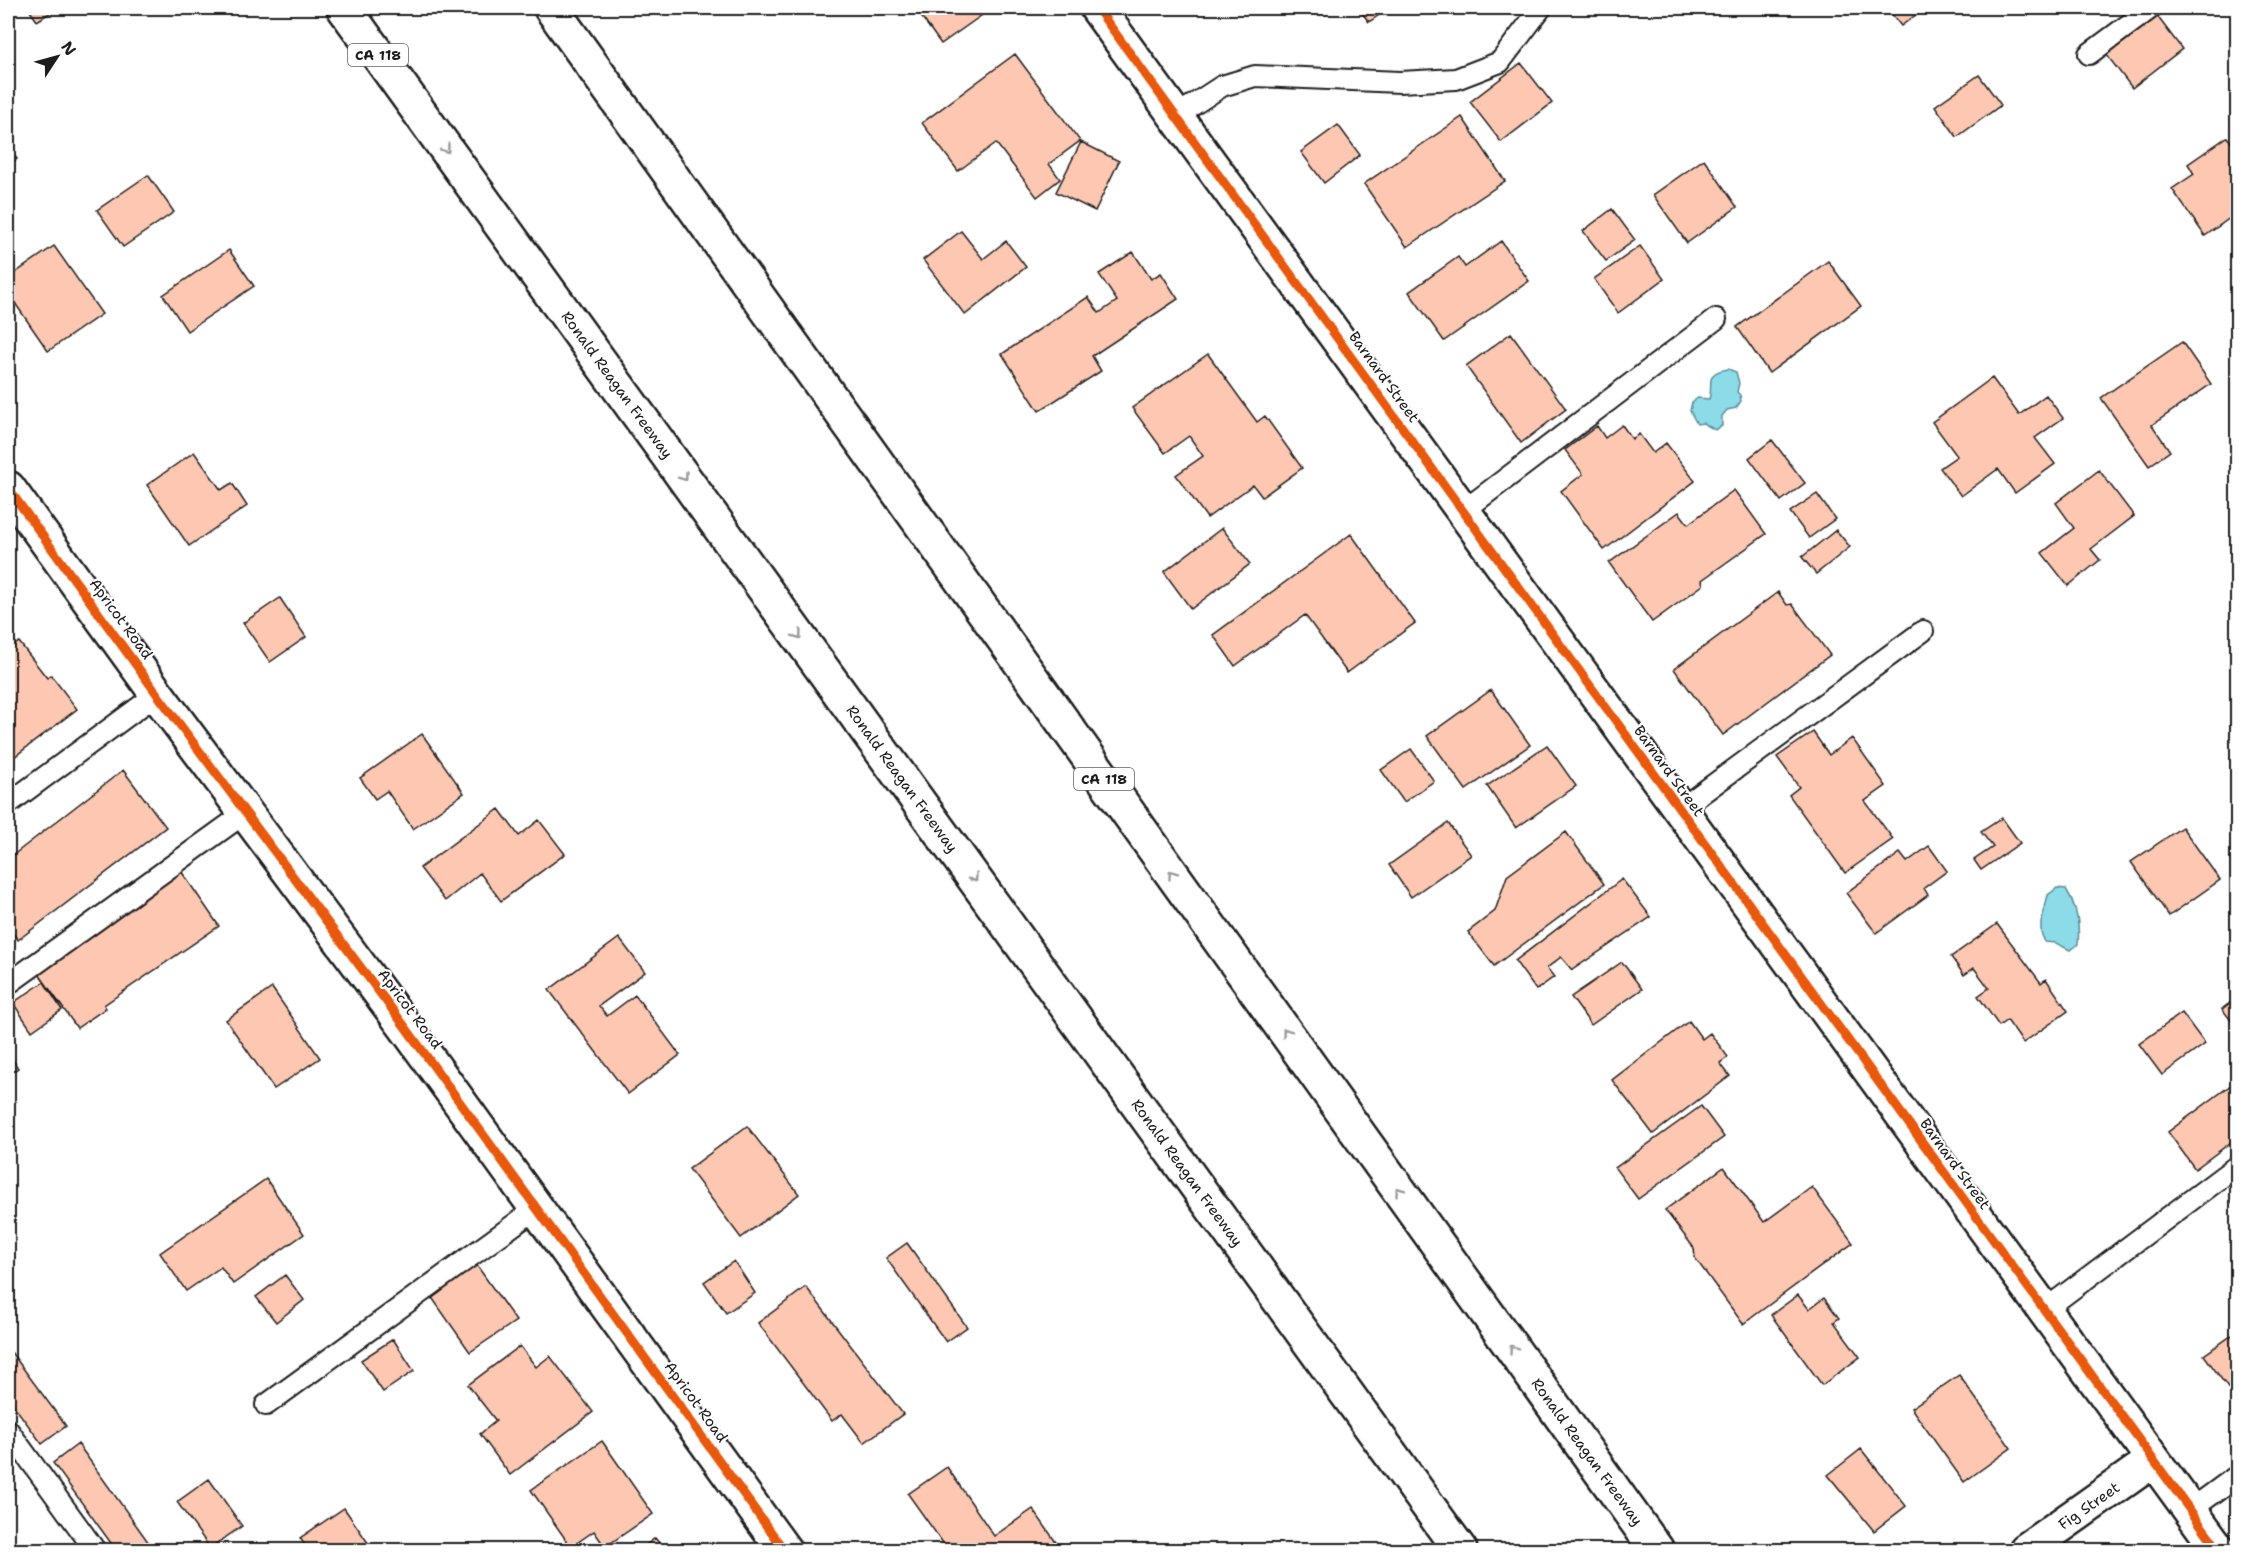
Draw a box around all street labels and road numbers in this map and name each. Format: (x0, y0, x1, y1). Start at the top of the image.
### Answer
road number: CA 118 (348, 44, 408, 66)
street label: Ronald Reagan Freeway (557, 307, 677, 463)
street label: Barnard Street (1344, 328, 1424, 426)
street label: Apricot Road (85, 575, 157, 664)
street label: Ronald Reagan Freeway (842, 701, 962, 857)
street label: Barnard Street (1629, 722, 1709, 820)
road number: CA 118 (1074, 768, 1134, 790)
street label: Apricot Road (373, 965, 447, 1053)
street label: Ronald Reagan Freeway (1127, 1095, 1247, 1251)
street label: Barnard Street (1915, 1115, 1995, 1213)
street label: Apricot Road (660, 1358, 732, 1447)
street label: Ronald Reagan Freeway (1527, 1374, 1647, 1530)
street label: Fig Street (2054, 1478, 2124, 1534)

